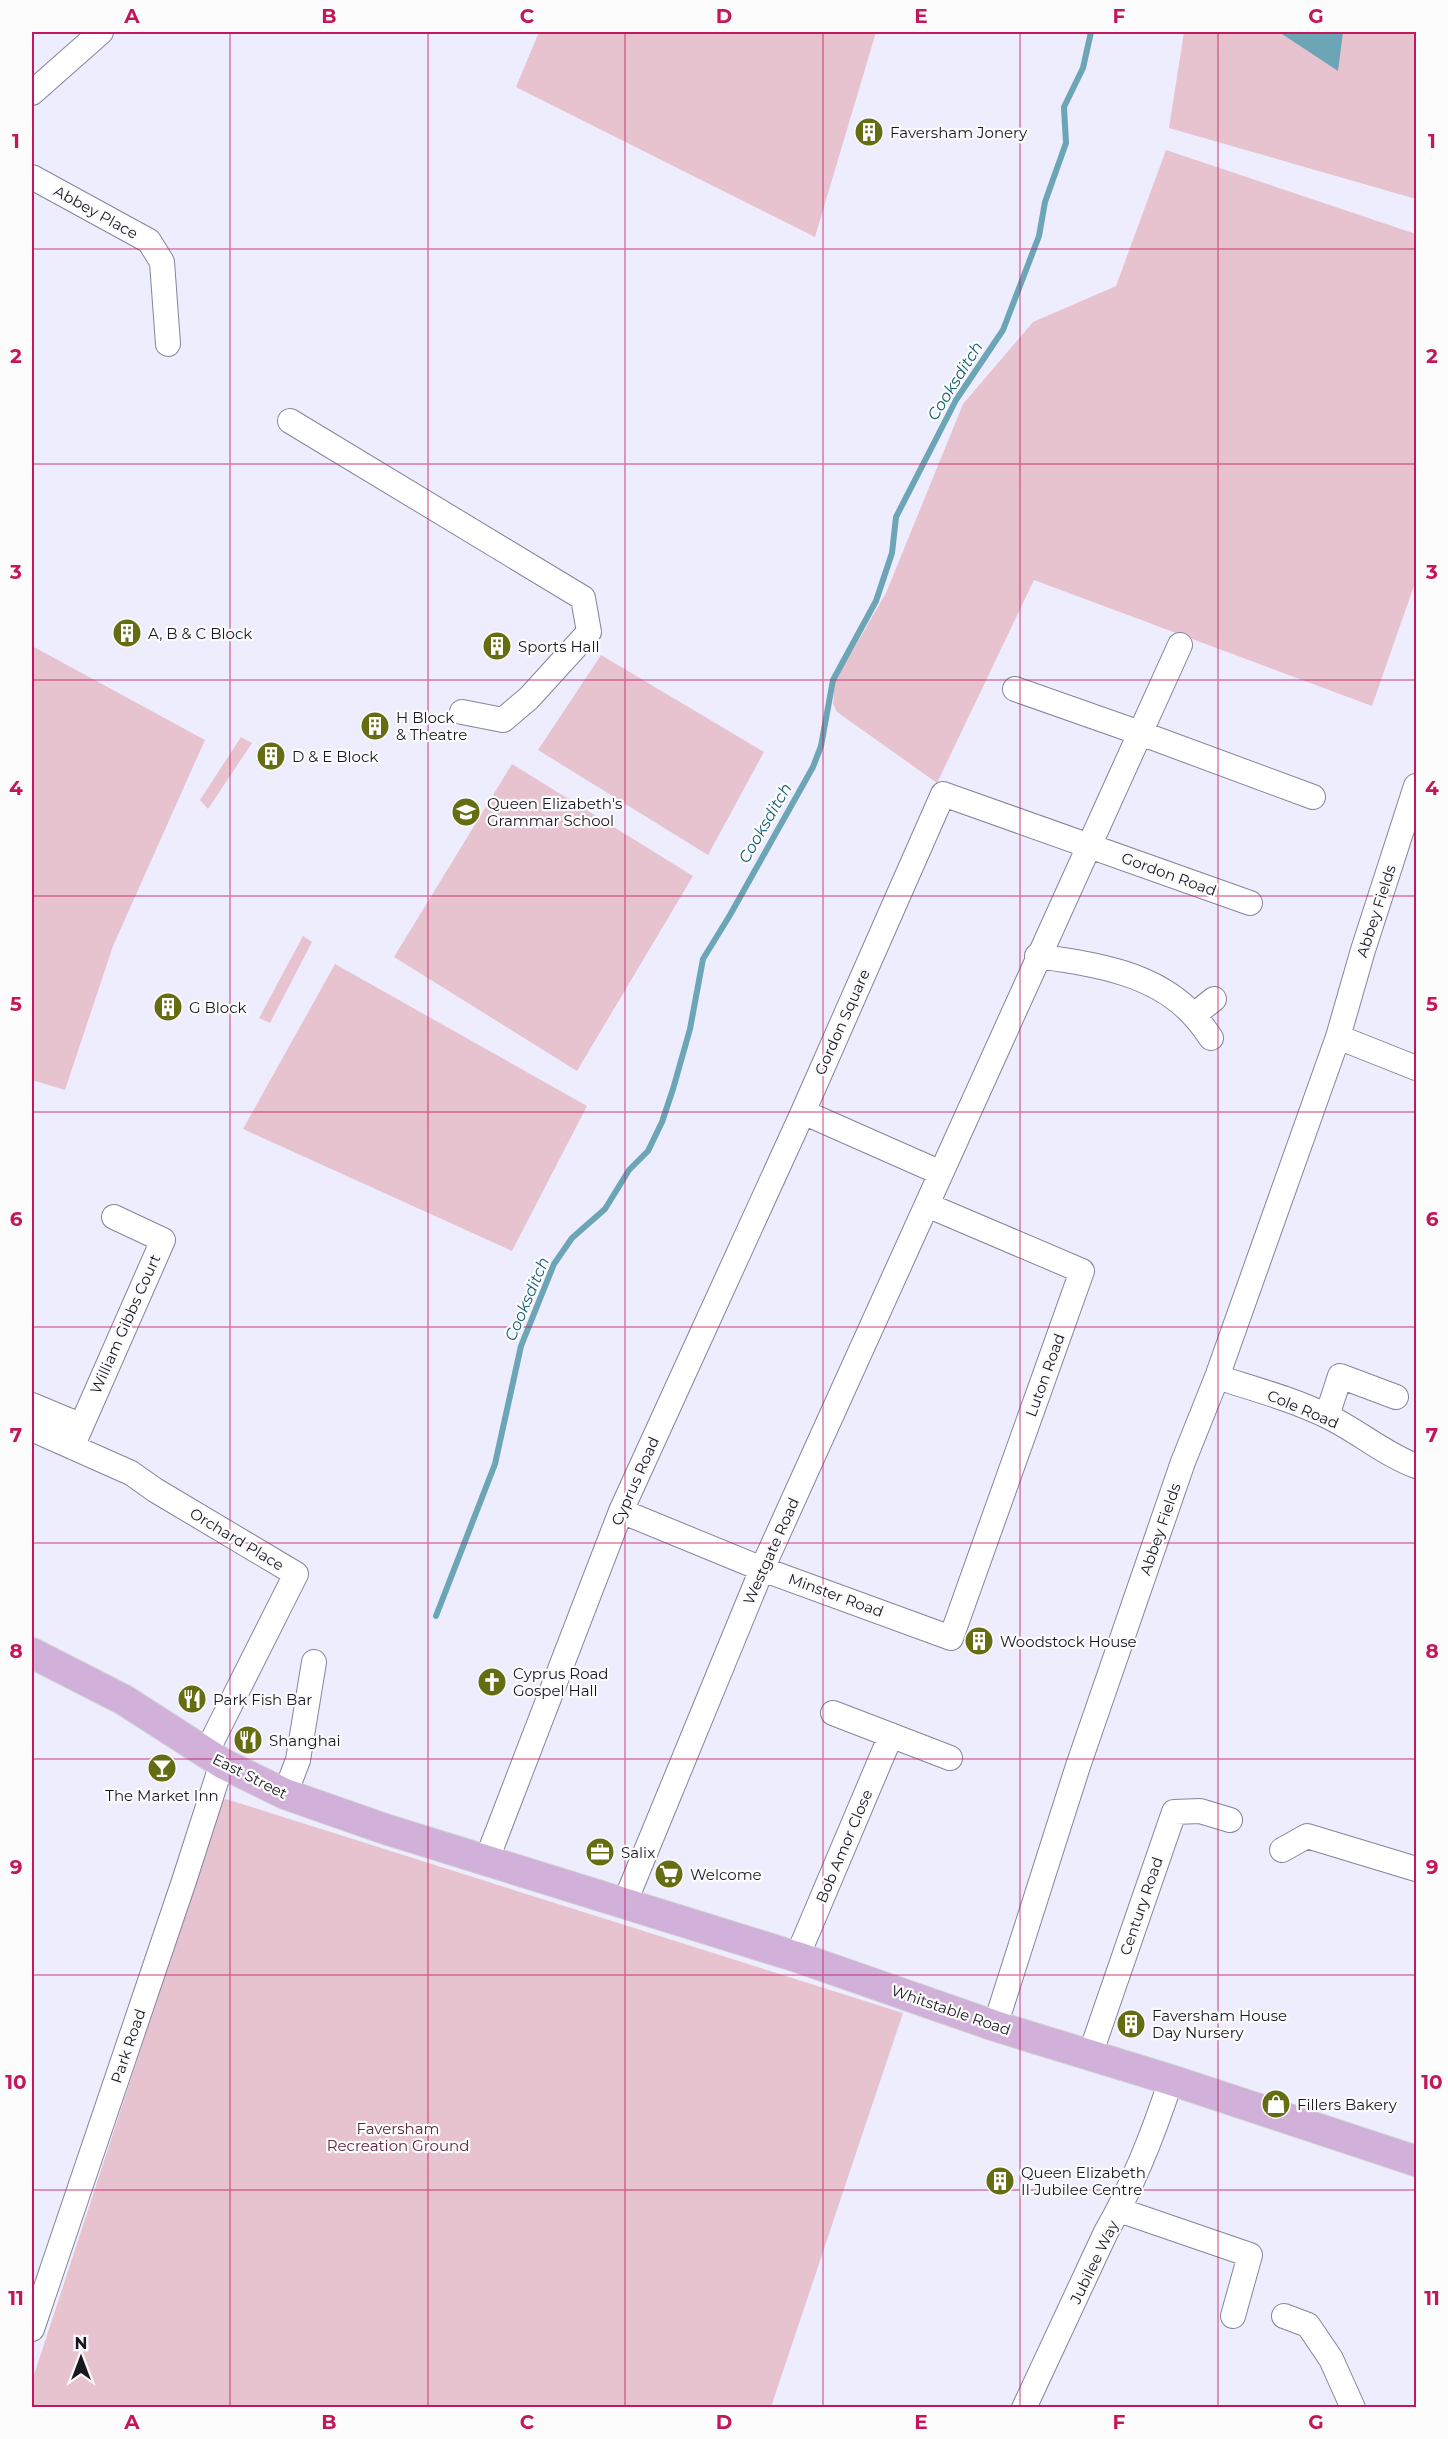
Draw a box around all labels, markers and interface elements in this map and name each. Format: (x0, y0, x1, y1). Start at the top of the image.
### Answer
text: A (123, 4, 140, 28)
text: B (321, 4, 337, 28)
text: C (520, 4, 535, 28)
text: D (716, 4, 732, 28)
text: E (914, 4, 928, 28)
text: F (1113, 4, 1126, 28)
text: G (1308, 4, 1324, 28)
building icon: Faversham Jonery (853, 116, 885, 148)
place label: Faversham Jonery (890, 123, 1028, 142)
text: 1 (12, 129, 20, 153)
text: 1 (1428, 129, 1436, 153)
street label: Abbey Place (51, 181, 141, 243)
water label: Cooksditch (923, 338, 987, 424)
text: 2 (10, 344, 22, 368)
text: 2 (1426, 344, 1438, 368)
text: 3 (9, 560, 22, 584)
text: 3 (1425, 560, 1438, 584)
building icon: A, B & C Block (111, 617, 143, 649)
place label: A, B & C Block (148, 624, 252, 643)
building icon: Sports Hall (481, 630, 513, 662)
place label: Sports Hall (518, 637, 600, 656)
place label: H Block & Theatre (396, 708, 467, 744)
building icon: H Block & Theatre (359, 710, 391, 742)
building icon: D & E Block (255, 740, 287, 772)
place label: D & E Block (292, 747, 378, 766)
text: 4 (9, 776, 23, 800)
text: 4 (1425, 776, 1439, 800)
water label: Cooksditch (734, 780, 796, 866)
place label: Queen Elizabeth's Grammar School (487, 794, 622, 830)
school or university icon: Queen Elizabeth's Grammar School (450, 796, 482, 828)
street label: Gordon Road (1119, 848, 1219, 900)
street label: Abbey Fields (1352, 862, 1400, 960)
street label: Gordon Square (810, 966, 874, 1078)
building icon: G Block (152, 991, 184, 1023)
text: 5 (10, 992, 22, 1016)
text: 5 (1426, 992, 1438, 1016)
place label: G Block (189, 998, 247, 1017)
text: 6 (10, 1207, 23, 1231)
text: 6 (1426, 1207, 1439, 1231)
street label: William Gibbs Court (86, 1251, 164, 1397)
water label: Cooksditch (501, 1254, 553, 1344)
street label: Luton Road (1021, 1331, 1069, 1419)
street label: Cole Road (1264, 1385, 1342, 1433)
text: 7 (10, 1423, 22, 1447)
text: 7 (1426, 1423, 1438, 1447)
street label: Cyprus Road (607, 1434, 663, 1528)
street label: Abbey Fields (1135, 1480, 1185, 1578)
street label: Westgate Road (739, 1495, 803, 1607)
street label: Orchard Place (186, 1503, 288, 1575)
street label: Minster Road (786, 1569, 886, 1621)
building icon: Woodstock House (963, 1625, 995, 1657)
place label: Woodstock House (1000, 1632, 1137, 1651)
text: 8 (9, 1639, 23, 1663)
text: 8 (1425, 1639, 1439, 1663)
place label: Cyprus Road Gospel Hall (513, 1664, 609, 1700)
church icon: Cyprus Road Gospel Hall (476, 1666, 508, 1698)
restaurant icon: Park Fish Bar (176, 1683, 208, 1715)
place label: Park Fish Bar (213, 1690, 312, 1709)
restaurant icon: Shanghai (232, 1724, 264, 1756)
place label: Shanghai (269, 1731, 341, 1750)
street label: East Street (209, 1749, 291, 1803)
bar icon: The Market Inn (146, 1752, 178, 1784)
place label: The Market Inn (105, 1786, 219, 1805)
street label: Bob Amor Close (812, 1786, 876, 1906)
office icon: Salix (584, 1836, 616, 1868)
place label: Salix (621, 1843, 655, 1862)
street label: Century Road (1115, 1854, 1167, 1958)
text: 9 (10, 1855, 22, 1879)
text: 9 (1426, 1855, 1438, 1879)
supermarket icon: Welcome (653, 1858, 685, 1890)
place label: Welcome (690, 1865, 762, 1884)
street label: Whitstable Road (889, 1981, 1013, 2039)
street label: Park Road (106, 2006, 150, 2086)
place label: Faversham House Day Nursery (1152, 2006, 1287, 2042)
building icon: Faversham House Day Nursery (1115, 2008, 1147, 2040)
text: 10 (5, 2070, 27, 2094)
text: 10 (1421, 2070, 1443, 2094)
shop icon: Fillers Bakery (1260, 2088, 1292, 2120)
place label: Fillers Bakery (1297, 2095, 1398, 2114)
park label: Faversham Recreation Ground (327, 2119, 469, 2155)
place label: Queen Elizabeth II Jubilee Centre (1021, 2163, 1146, 2199)
building icon: Queen Elizabeth II Jubilee Centre (984, 2165, 1016, 2197)
street label: Jubilee Way (1065, 2216, 1123, 2308)
text: 11 (8, 2286, 24, 2310)
text: 11 (1424, 2286, 1440, 2310)
north arrow (51, 2328, 111, 2388)
text: N (75, 2334, 87, 2353)
text: A (123, 2410, 140, 2434)
text: B (321, 2410, 337, 2434)
text: C (520, 2410, 535, 2434)
text: D (716, 2410, 732, 2434)
text: E (914, 2410, 928, 2434)
text: F (1113, 2410, 1126, 2434)
text: G (1308, 2410, 1324, 2434)

